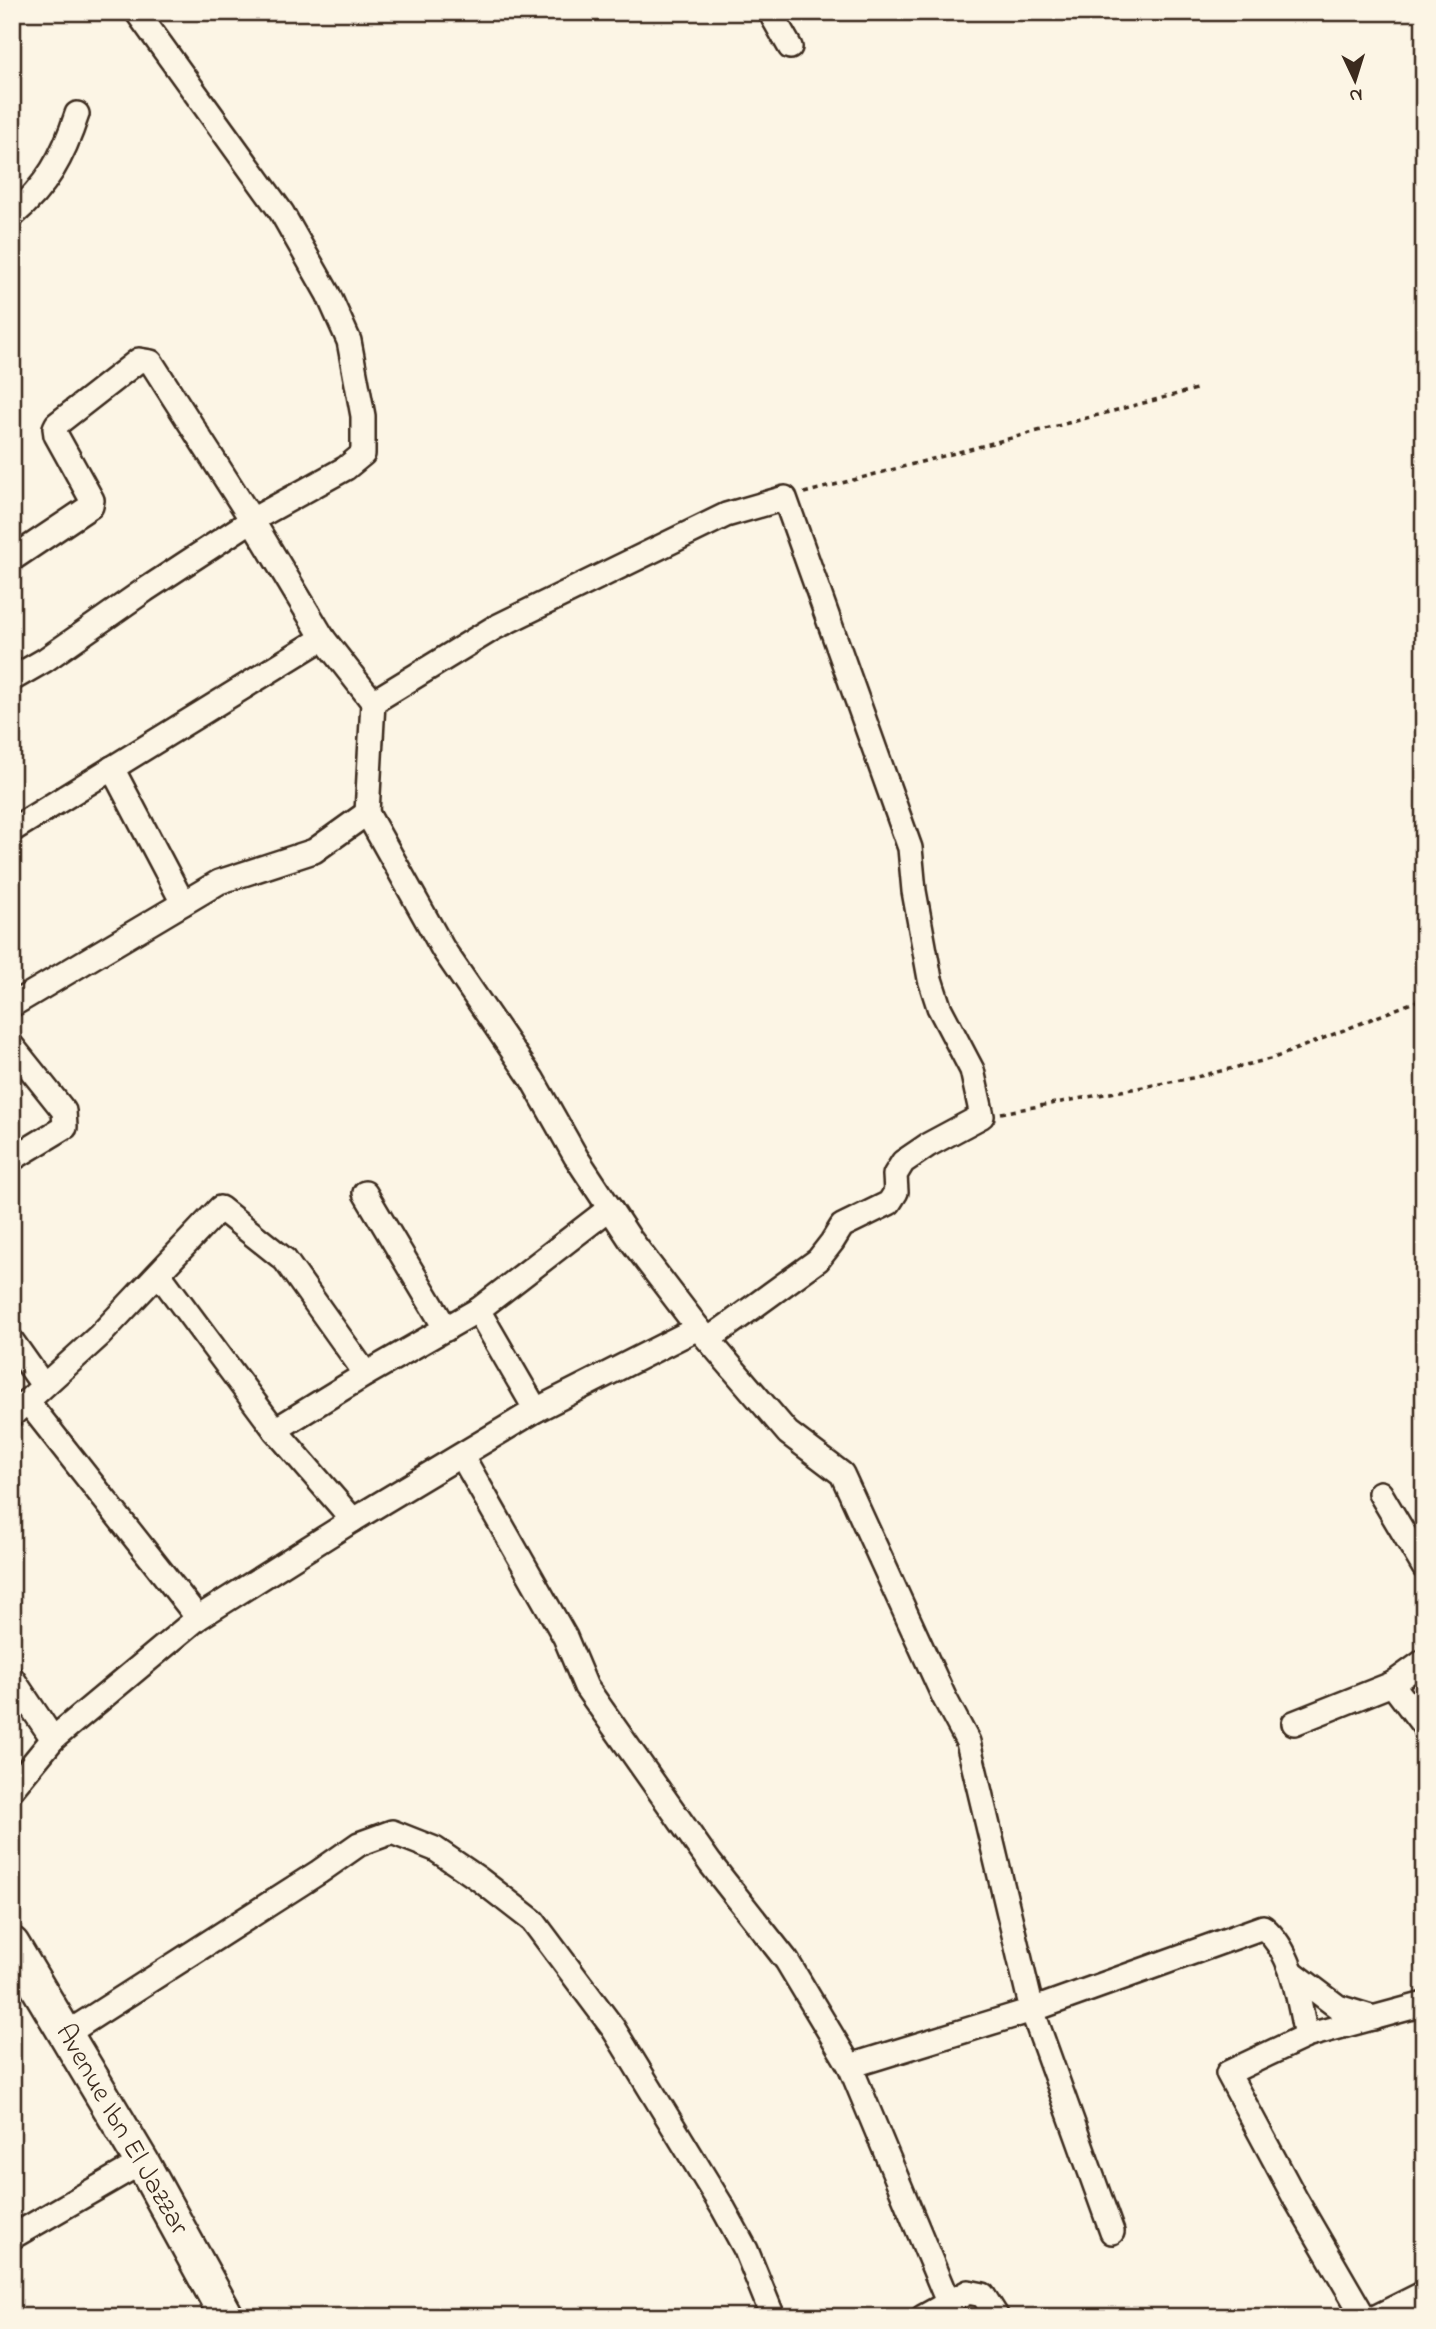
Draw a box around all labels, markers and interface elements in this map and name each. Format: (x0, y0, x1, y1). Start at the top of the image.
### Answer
north arrow (1320, 46, 1390, 116)
text: N (1348, 81, 1363, 108)
street label: Avenue Ibn El Jazzar (44, 2017, 198, 2243)

